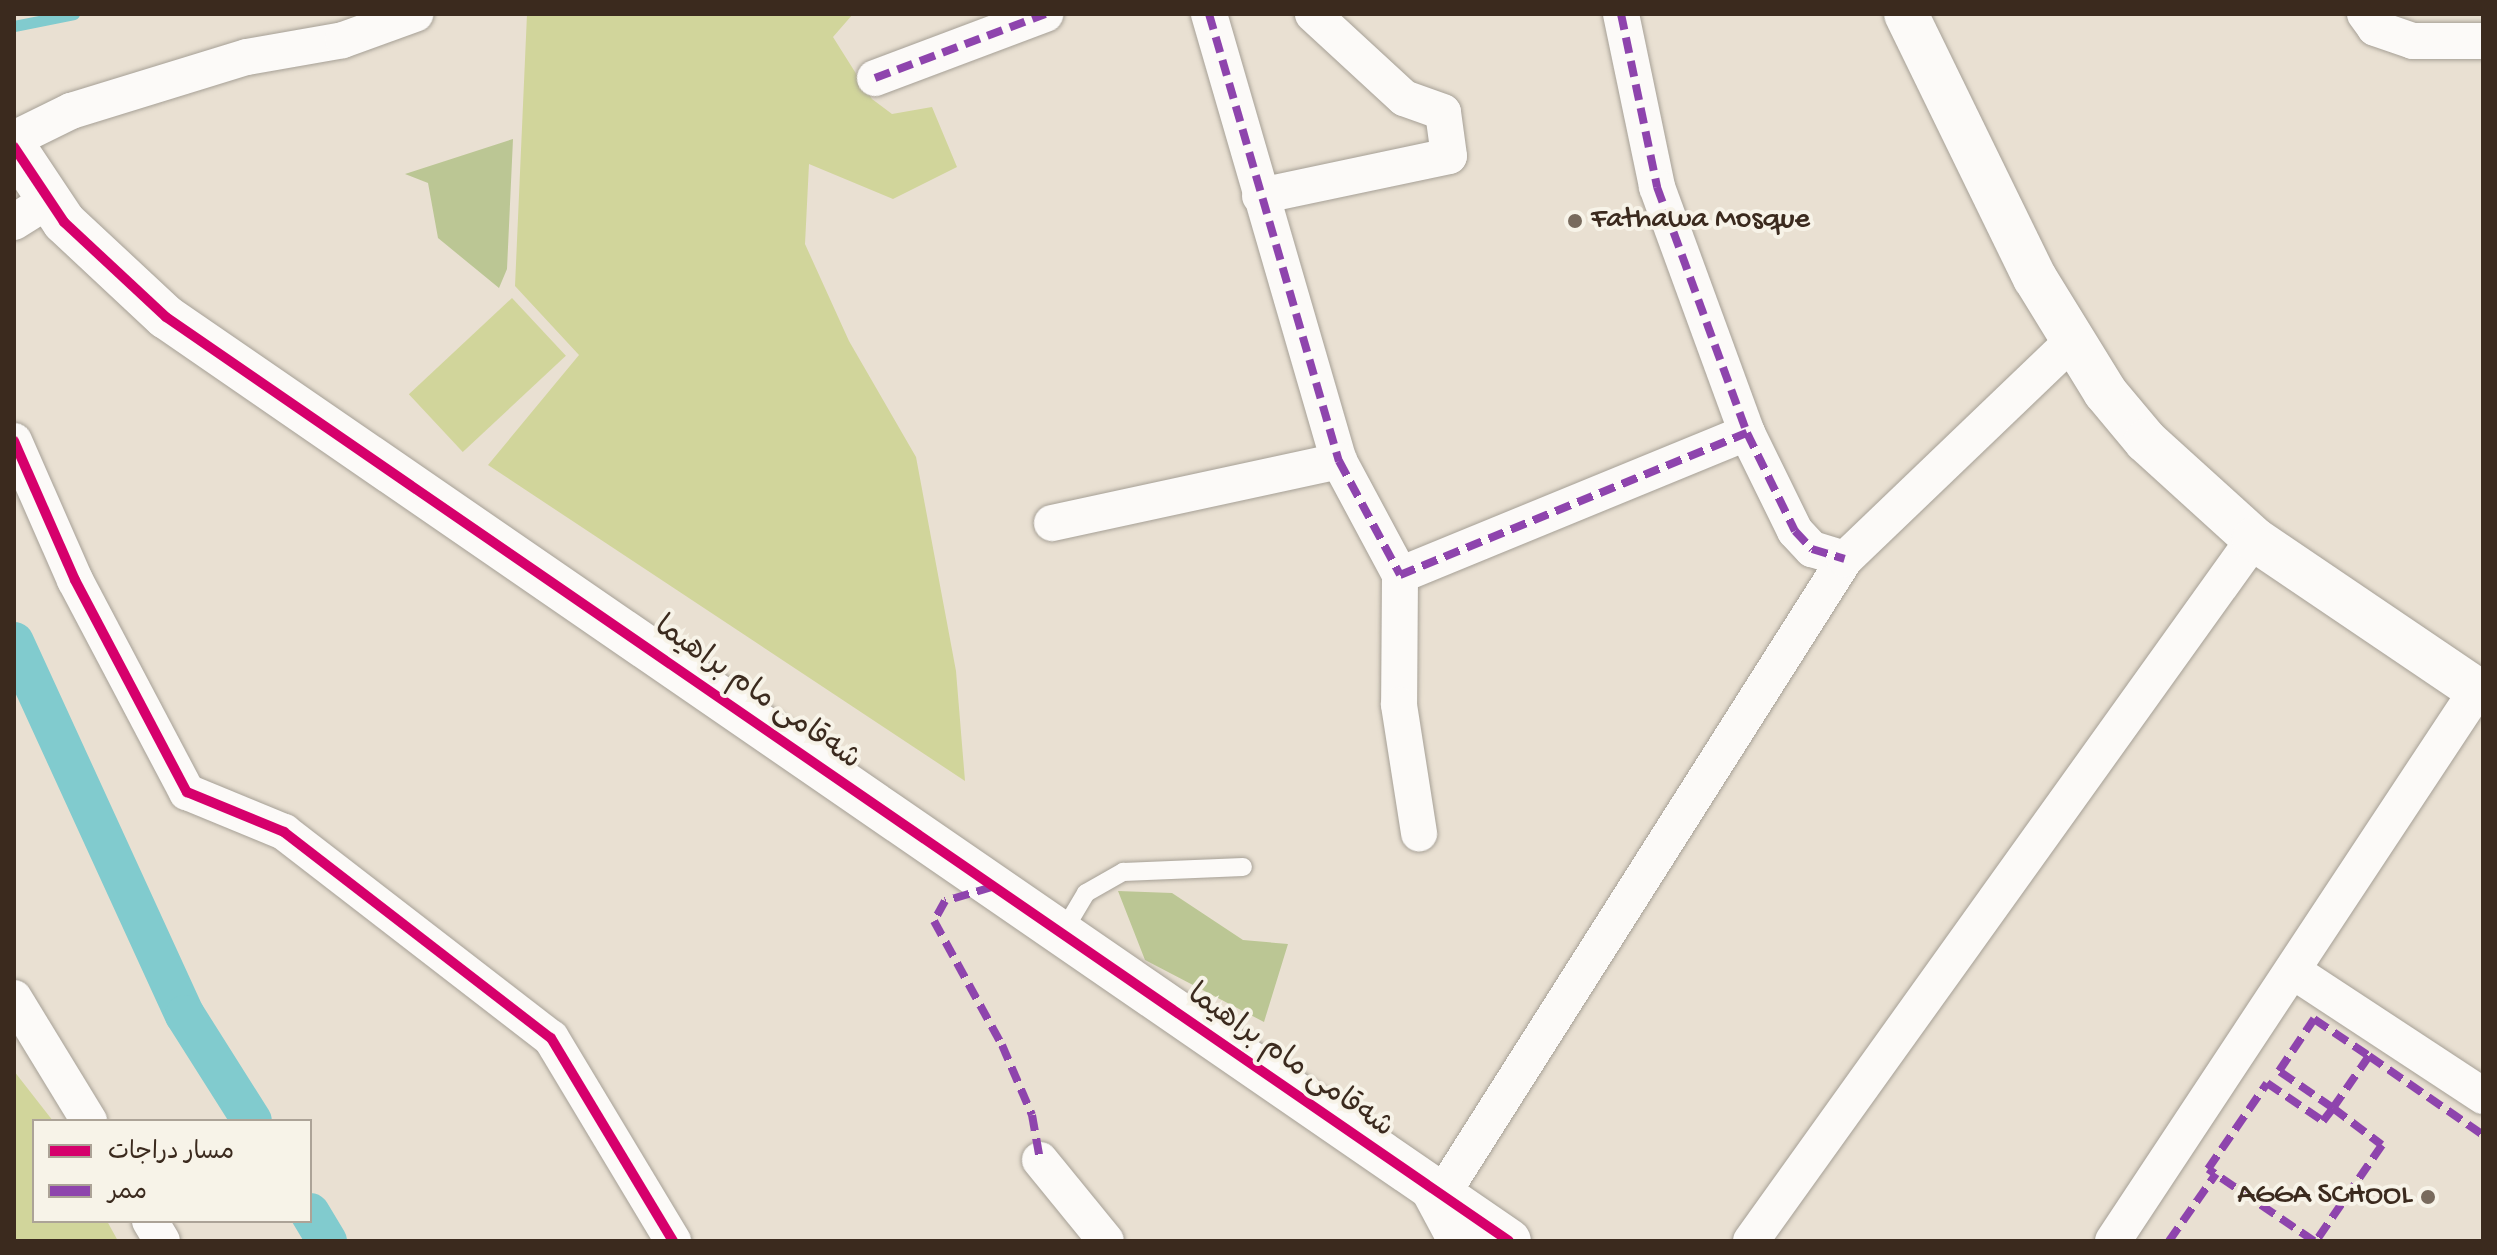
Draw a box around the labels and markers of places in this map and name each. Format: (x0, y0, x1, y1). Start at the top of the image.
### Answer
place label: Fathawa Mosque (1591, 203, 1810, 239)
marker: Fathawa Mosque (1566, 212, 1584, 230)
place label: AGGA SCHOOL (2237, 1179, 2412, 1215)
marker: AGGA SCHOOL (2419, 1188, 2437, 1206)

